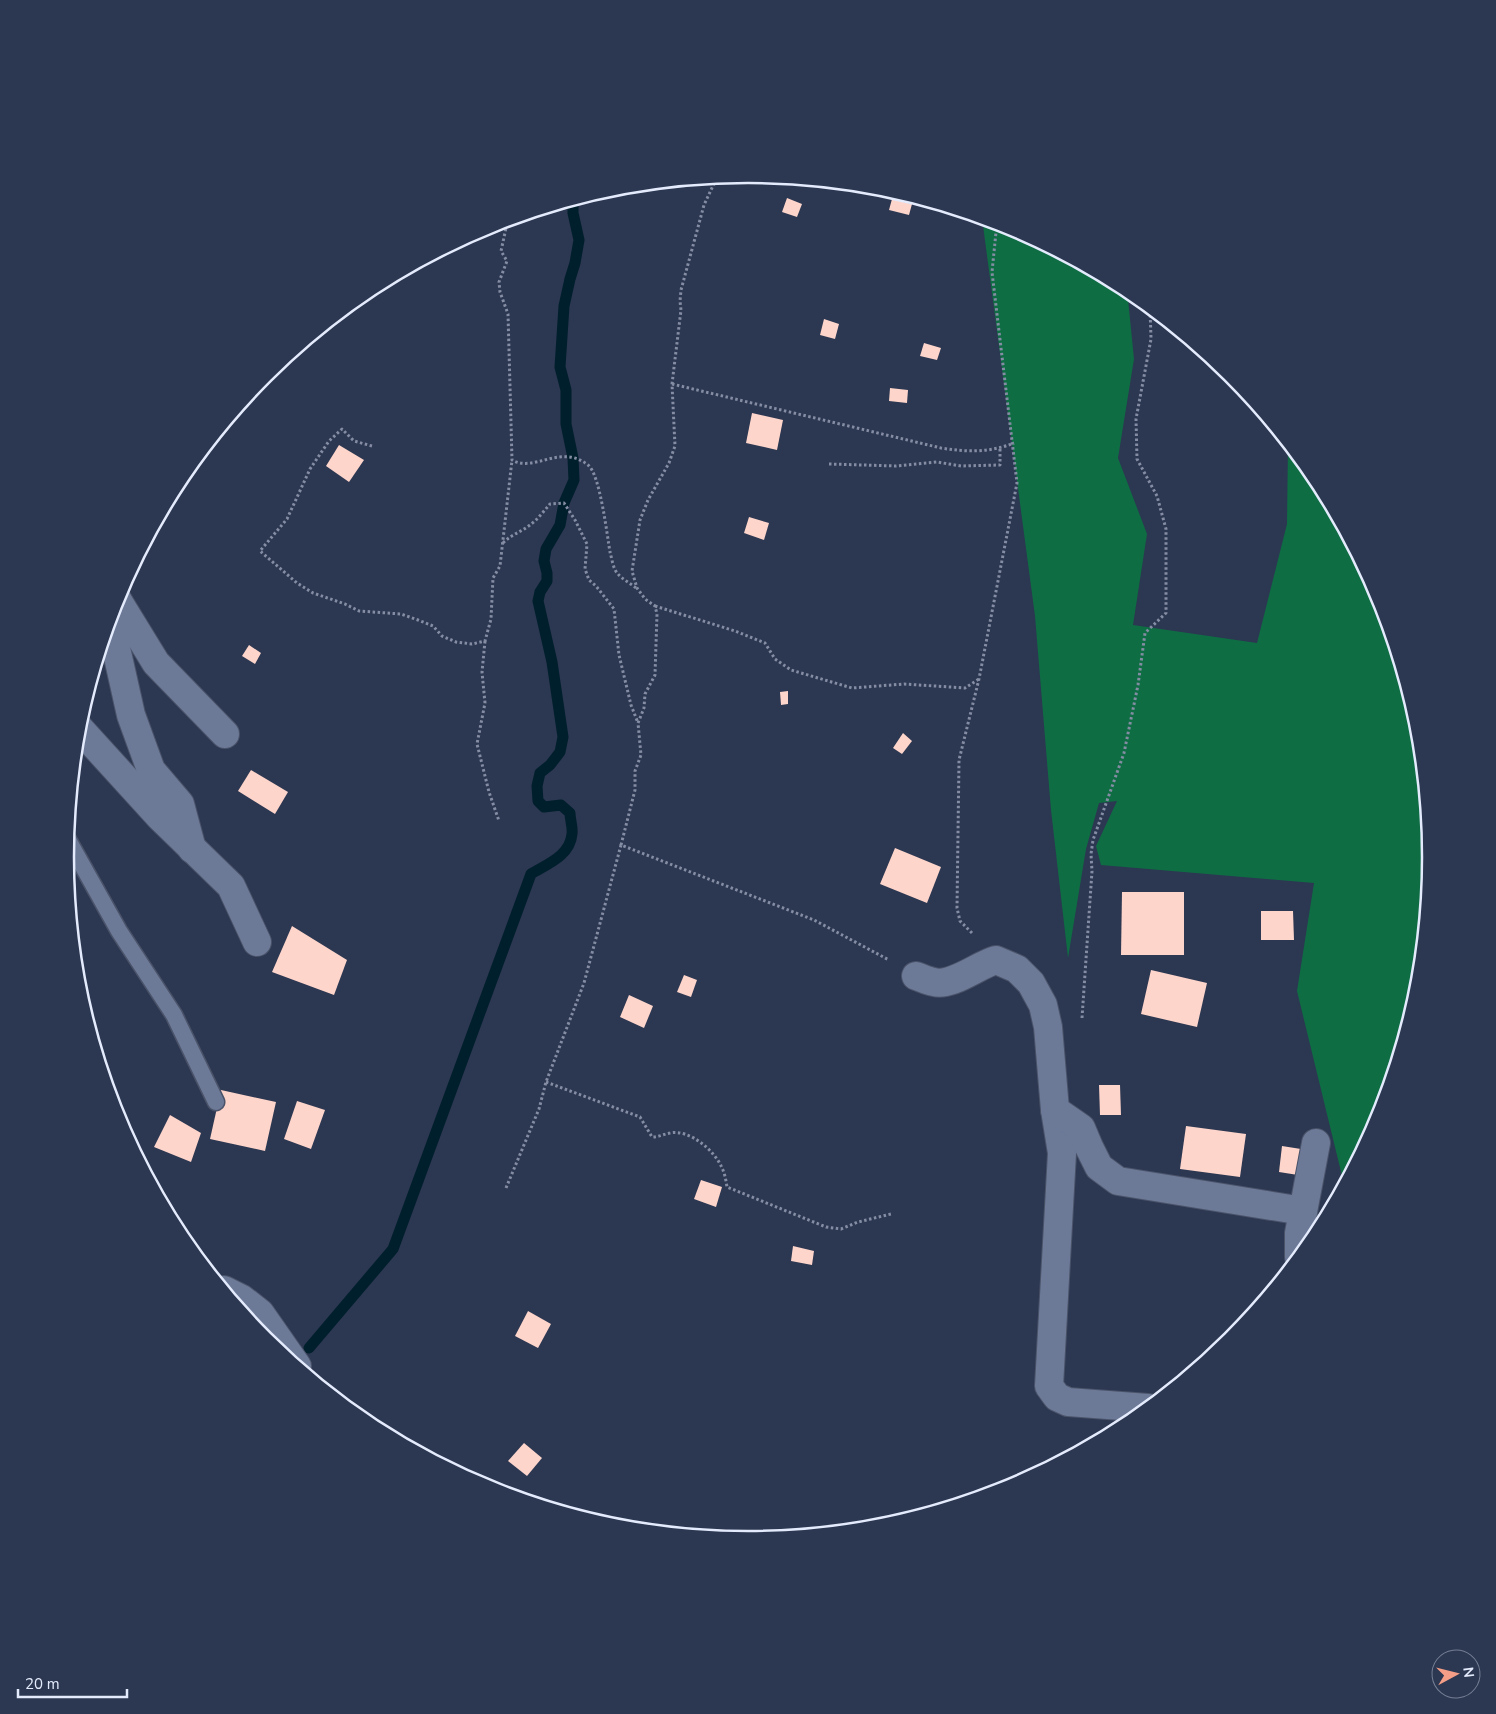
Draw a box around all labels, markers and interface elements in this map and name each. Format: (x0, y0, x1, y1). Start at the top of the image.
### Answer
north arrow (1431, 1649, 1481, 1699)
scale bar (18, 1666, 126, 1698)
text: N (1458, 1666, 1478, 1679)
text: 20 m (25, 1674, 60, 1694)

